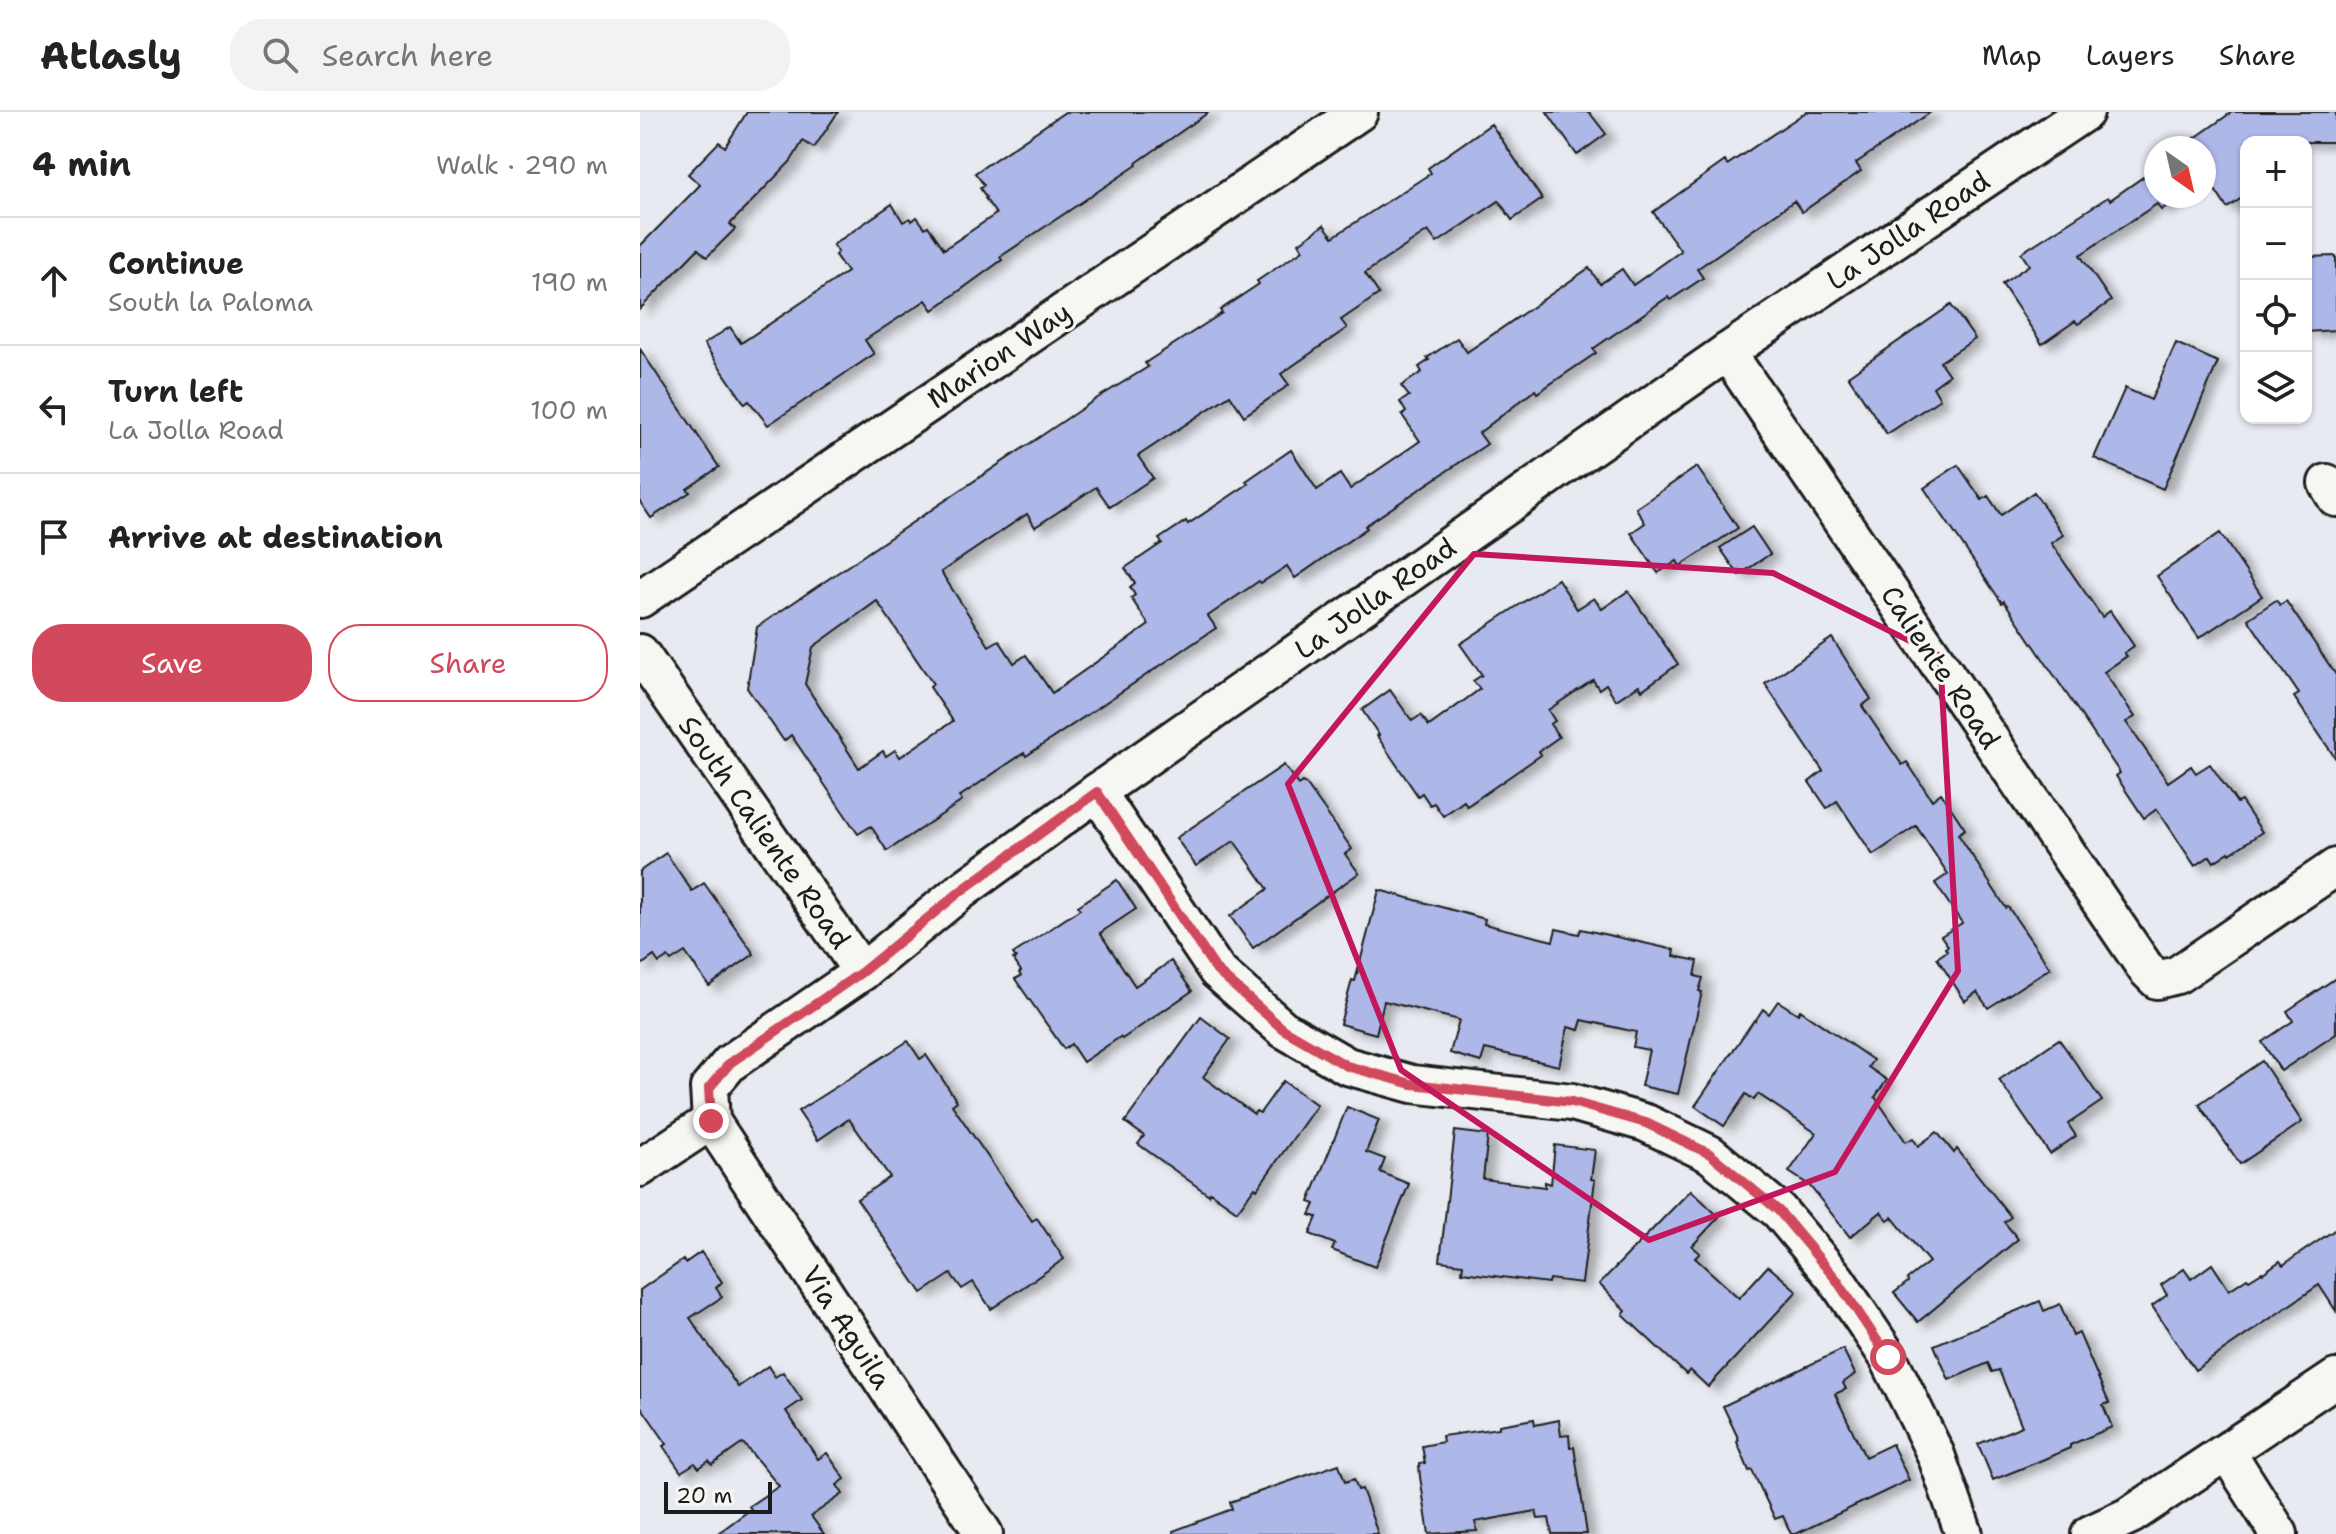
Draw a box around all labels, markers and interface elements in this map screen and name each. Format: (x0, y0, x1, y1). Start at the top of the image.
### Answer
search box (230, 19, 790, 91)
text: Atlasly (40, 30, 182, 81)
icon: search (258, 33, 302, 77)
text: Search here (322, 35, 493, 76)
text: Map (1982, 36, 2042, 74)
text: Layers (2086, 36, 2175, 74)
text: Share (2219, 36, 2296, 74)
north arrow (2144, 136, 2216, 208)
map controls (2240, 136, 2312, 424)
button: + (2240, 136, 2312, 208)
text: 4 min (32, 141, 131, 187)
text: Walk · 290 m (436, 147, 608, 182)
street label: La Jolla Road (1819, 161, 1997, 299)
button: − (2240, 208, 2312, 280)
text: Continue (108, 243, 244, 284)
icon: ahead (32, 259, 76, 303)
text: 190 m (531, 264, 608, 299)
button: locate (2240, 280, 2312, 352)
text: South la Paloma (108, 284, 313, 319)
street label: Marion Way (920, 293, 1078, 417)
button: layers (2240, 352, 2312, 424)
text: Turn left (108, 371, 243, 412)
icon: left (32, 387, 76, 431)
text: 100 m (530, 392, 608, 427)
text: La Jolla Road (108, 412, 284, 447)
icon: arrive (32, 515, 76, 559)
text: Arrive at destination (108, 517, 443, 558)
street label: La Jolla Road (1287, 528, 1463, 668)
street label: Caliente Road (1872, 578, 2010, 756)
button: Save (32, 624, 312, 702)
button: Share (328, 624, 608, 702)
street label: South Caliente Road (670, 708, 860, 956)
route end (693, 1103, 729, 1139)
street label: Via Aguila (793, 1258, 901, 1396)
route start (1870, 1339, 1906, 1375)
scale bar (664, 1478, 772, 1514)
text: 20 m (676, 1481, 733, 1510)

